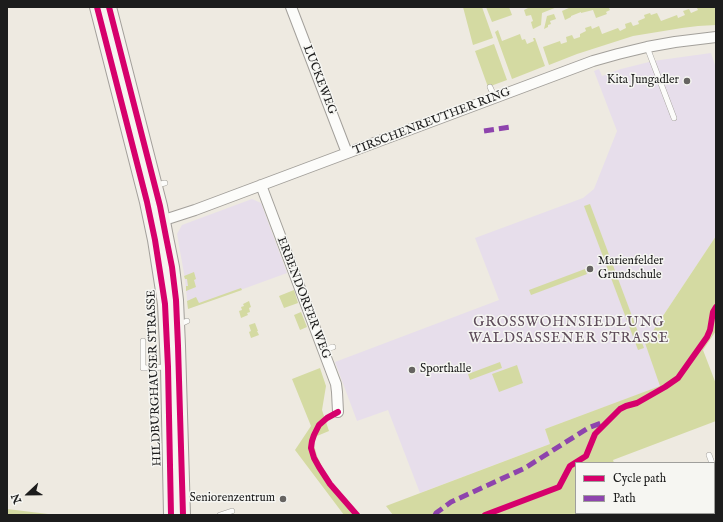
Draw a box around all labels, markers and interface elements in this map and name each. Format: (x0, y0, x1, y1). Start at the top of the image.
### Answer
street label: LUCKEWEG (299, 43, 339, 117)
place label: Kita Jungadler (607, 74, 679, 88)
marker: Kita Jungadler (682, 76, 692, 86)
street label: TIRSCHENREUTHER RING (351, 85, 513, 159)
street label: ERBENDORFER WEG (273, 235, 333, 361)
place label: Marienfelder Grundschule (598, 255, 663, 283)
marker: Marienfelder Grundschule (585, 264, 595, 274)
street label: HILDBURGHAUSER STRASSE (145, 290, 165, 466)
district label: GROSSWOHNSIEDLUNG WALDSASSENER STRASSE (469, 315, 669, 348)
place label: Sporthalle (420, 363, 471, 377)
marker: Sporthalle (407, 365, 417, 375)
legend (575, 462, 715, 514)
text: Cycle path (613, 471, 666, 486)
north arrow (8, 474, 48, 514)
text: N (9, 491, 25, 506)
text: Path (613, 491, 636, 506)
place label: Seniorenzentrum (190, 492, 275, 506)
marker: Seniorenzentrum (278, 494, 288, 504)

